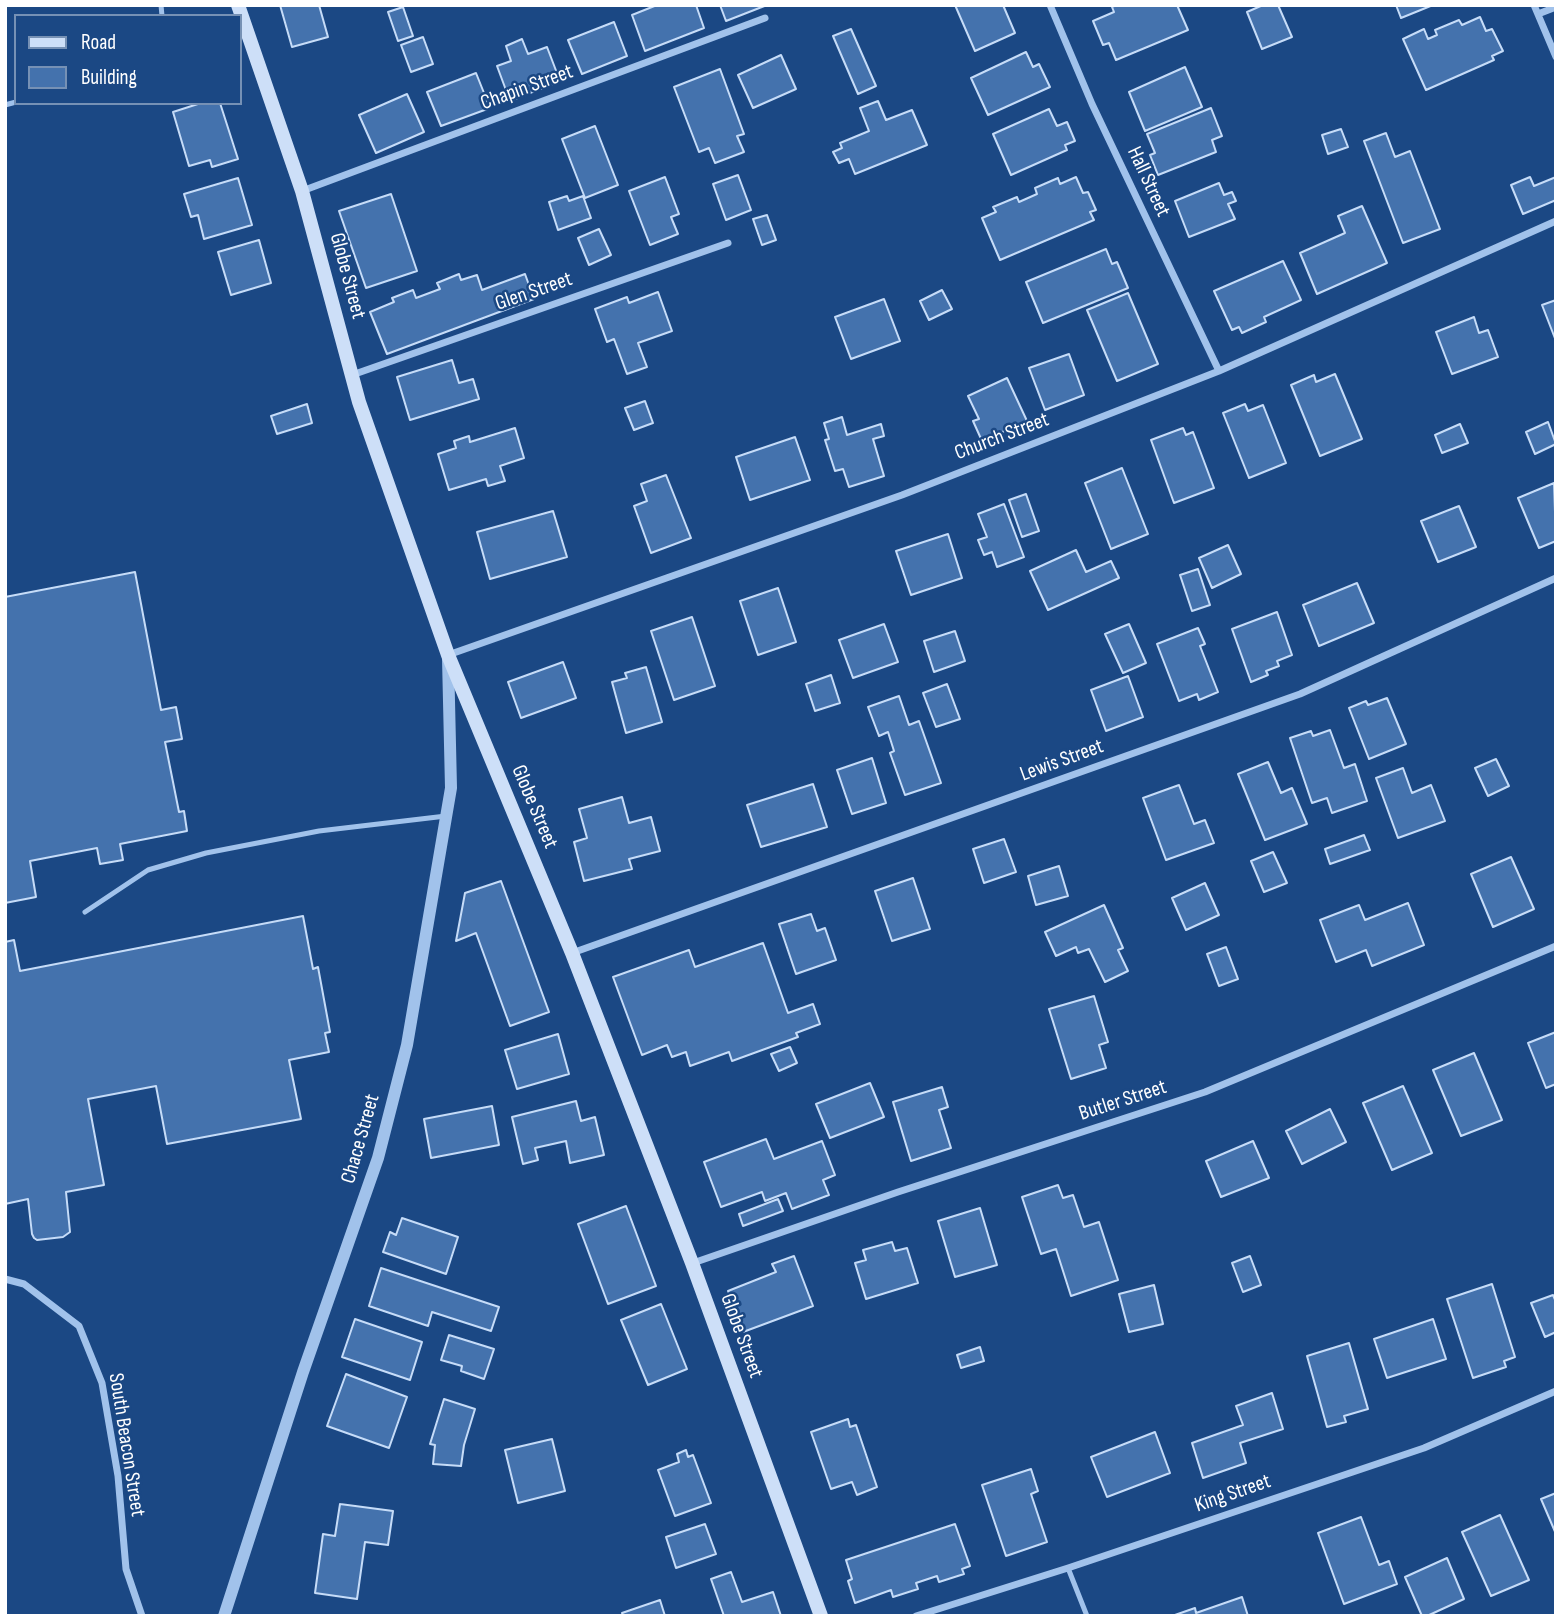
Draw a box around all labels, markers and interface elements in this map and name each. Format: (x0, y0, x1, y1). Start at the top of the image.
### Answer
legend (14, 14, 242, 105)
text: Road (81, 30, 116, 55)
street label: Chapin Street (477, 60, 577, 116)
text: Building (81, 65, 137, 90)
street label: Hall Street (1121, 143, 1175, 221)
street label: Globe Street (323, 230, 371, 322)
street label: Glen Street (492, 267, 576, 317)
street label: Church Street (951, 408, 1053, 466)
street label: Lewis Street (1017, 734, 1107, 788)
street label: Globe Street (505, 762, 563, 852)
street label: Butler Street (1076, 1075, 1170, 1127)
street label: Chace Street (336, 1091, 386, 1187)
street label: Globe Street (714, 1290, 768, 1382)
street label: South Beacon Street (102, 1372, 150, 1518)
street label: King Street (1192, 1469, 1274, 1519)

